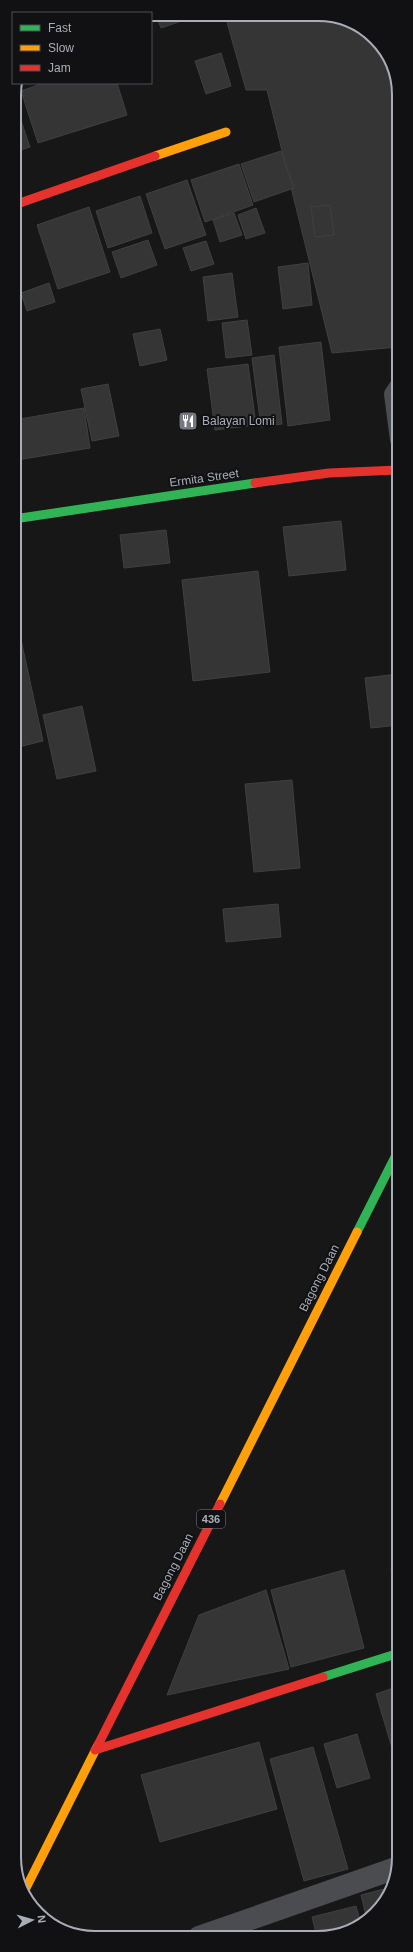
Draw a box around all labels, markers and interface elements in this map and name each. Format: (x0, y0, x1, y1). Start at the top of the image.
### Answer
legend (12, 12, 152, 84)
text: Fast (48, 21, 72, 35)
text: Slow (48, 41, 74, 55)
text: Jam (48, 61, 71, 75)
restaurant icon: Balayan Lomi (177, 410, 199, 432)
place label: Balayan Lomi (202, 414, 275, 428)
street label: Ermita Street (168, 466, 240, 490)
street label: Bagong Daan (296, 1242, 342, 1314)
road number: 436 (197, 1510, 225, 1528)
street label: Bagong Daan (150, 1531, 196, 1603)
north arrow (12, 1900, 52, 1940)
text: N (36, 1914, 48, 1924)

